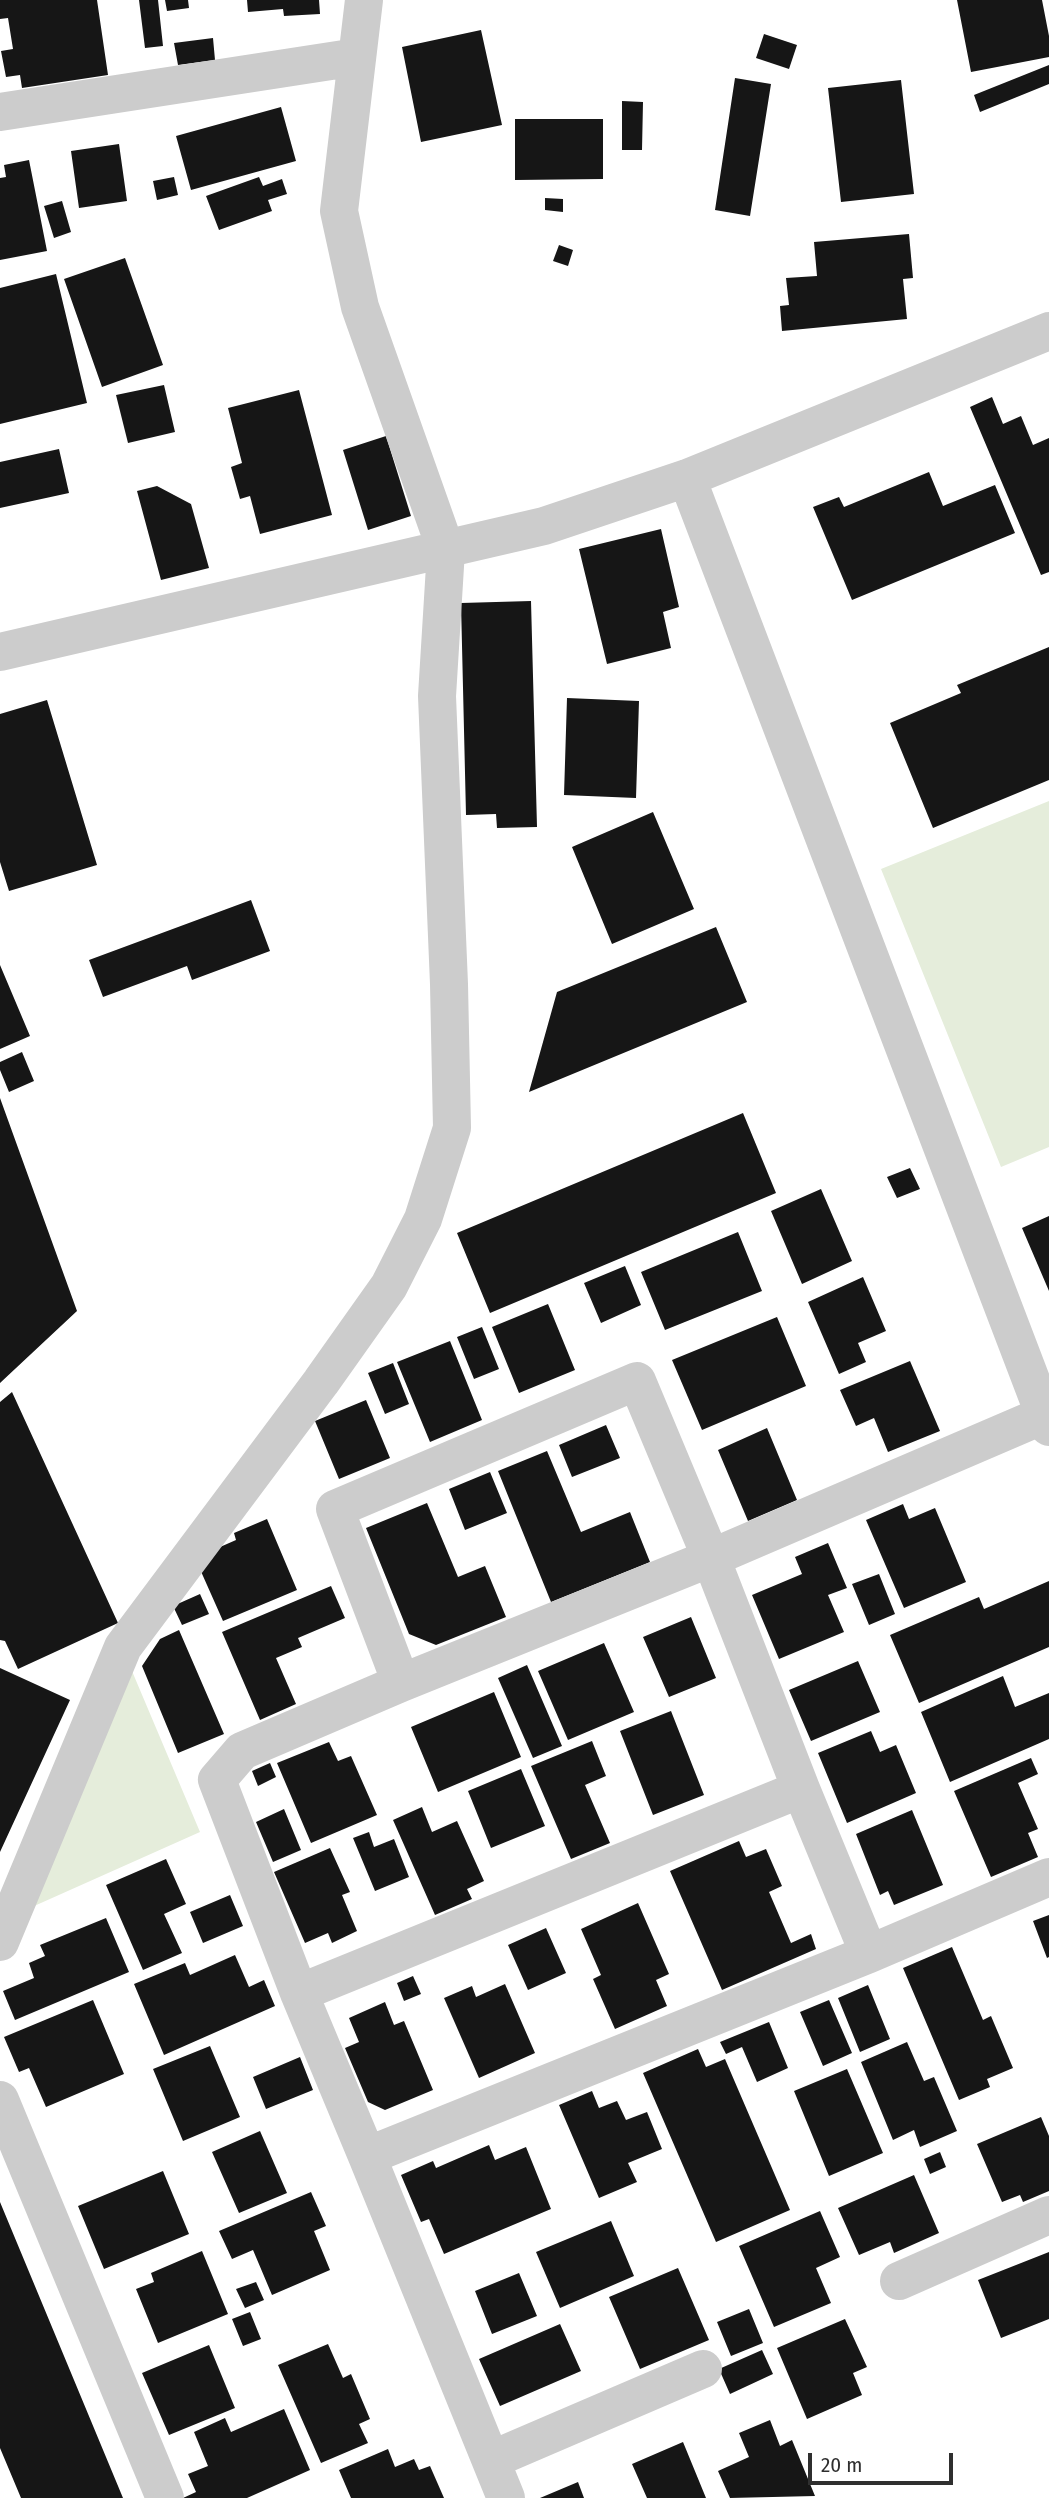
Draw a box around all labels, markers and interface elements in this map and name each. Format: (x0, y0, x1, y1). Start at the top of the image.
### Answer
scale bar (811, 2438, 956, 2482)
text: 20 m (821, 2452, 862, 2478)

